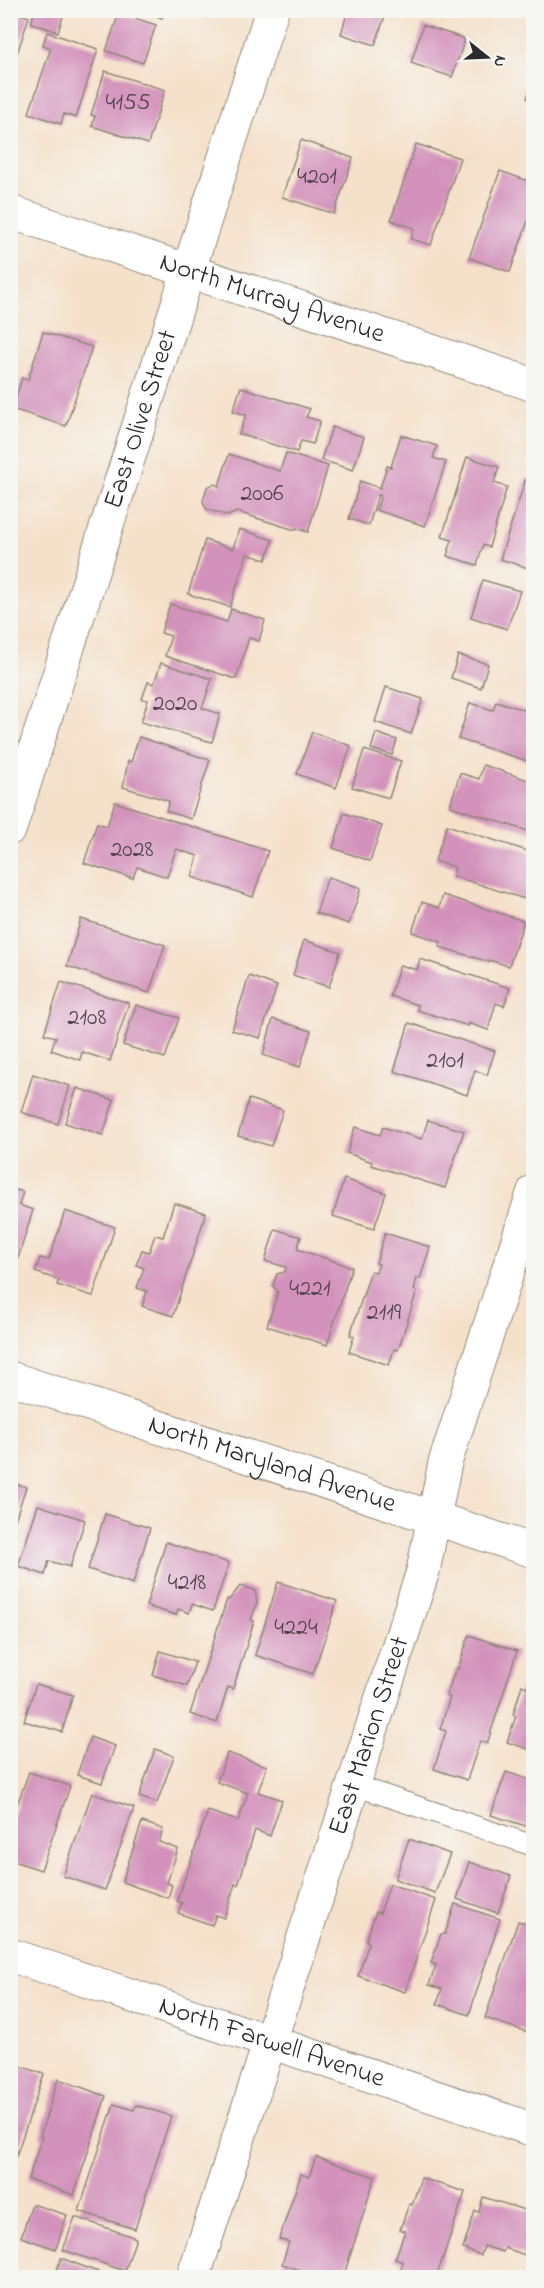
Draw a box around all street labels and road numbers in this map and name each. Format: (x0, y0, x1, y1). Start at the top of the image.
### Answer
street label: North Murray Avenue (154, 243, 391, 354)
street label: East Olive Street (94, 325, 188, 514)
street label: North Maryland Avenue (143, 1405, 402, 1524)
street label: East Marion Street (319, 1632, 420, 1840)
street label: North Farwell Avenue (154, 1987, 391, 2099)

